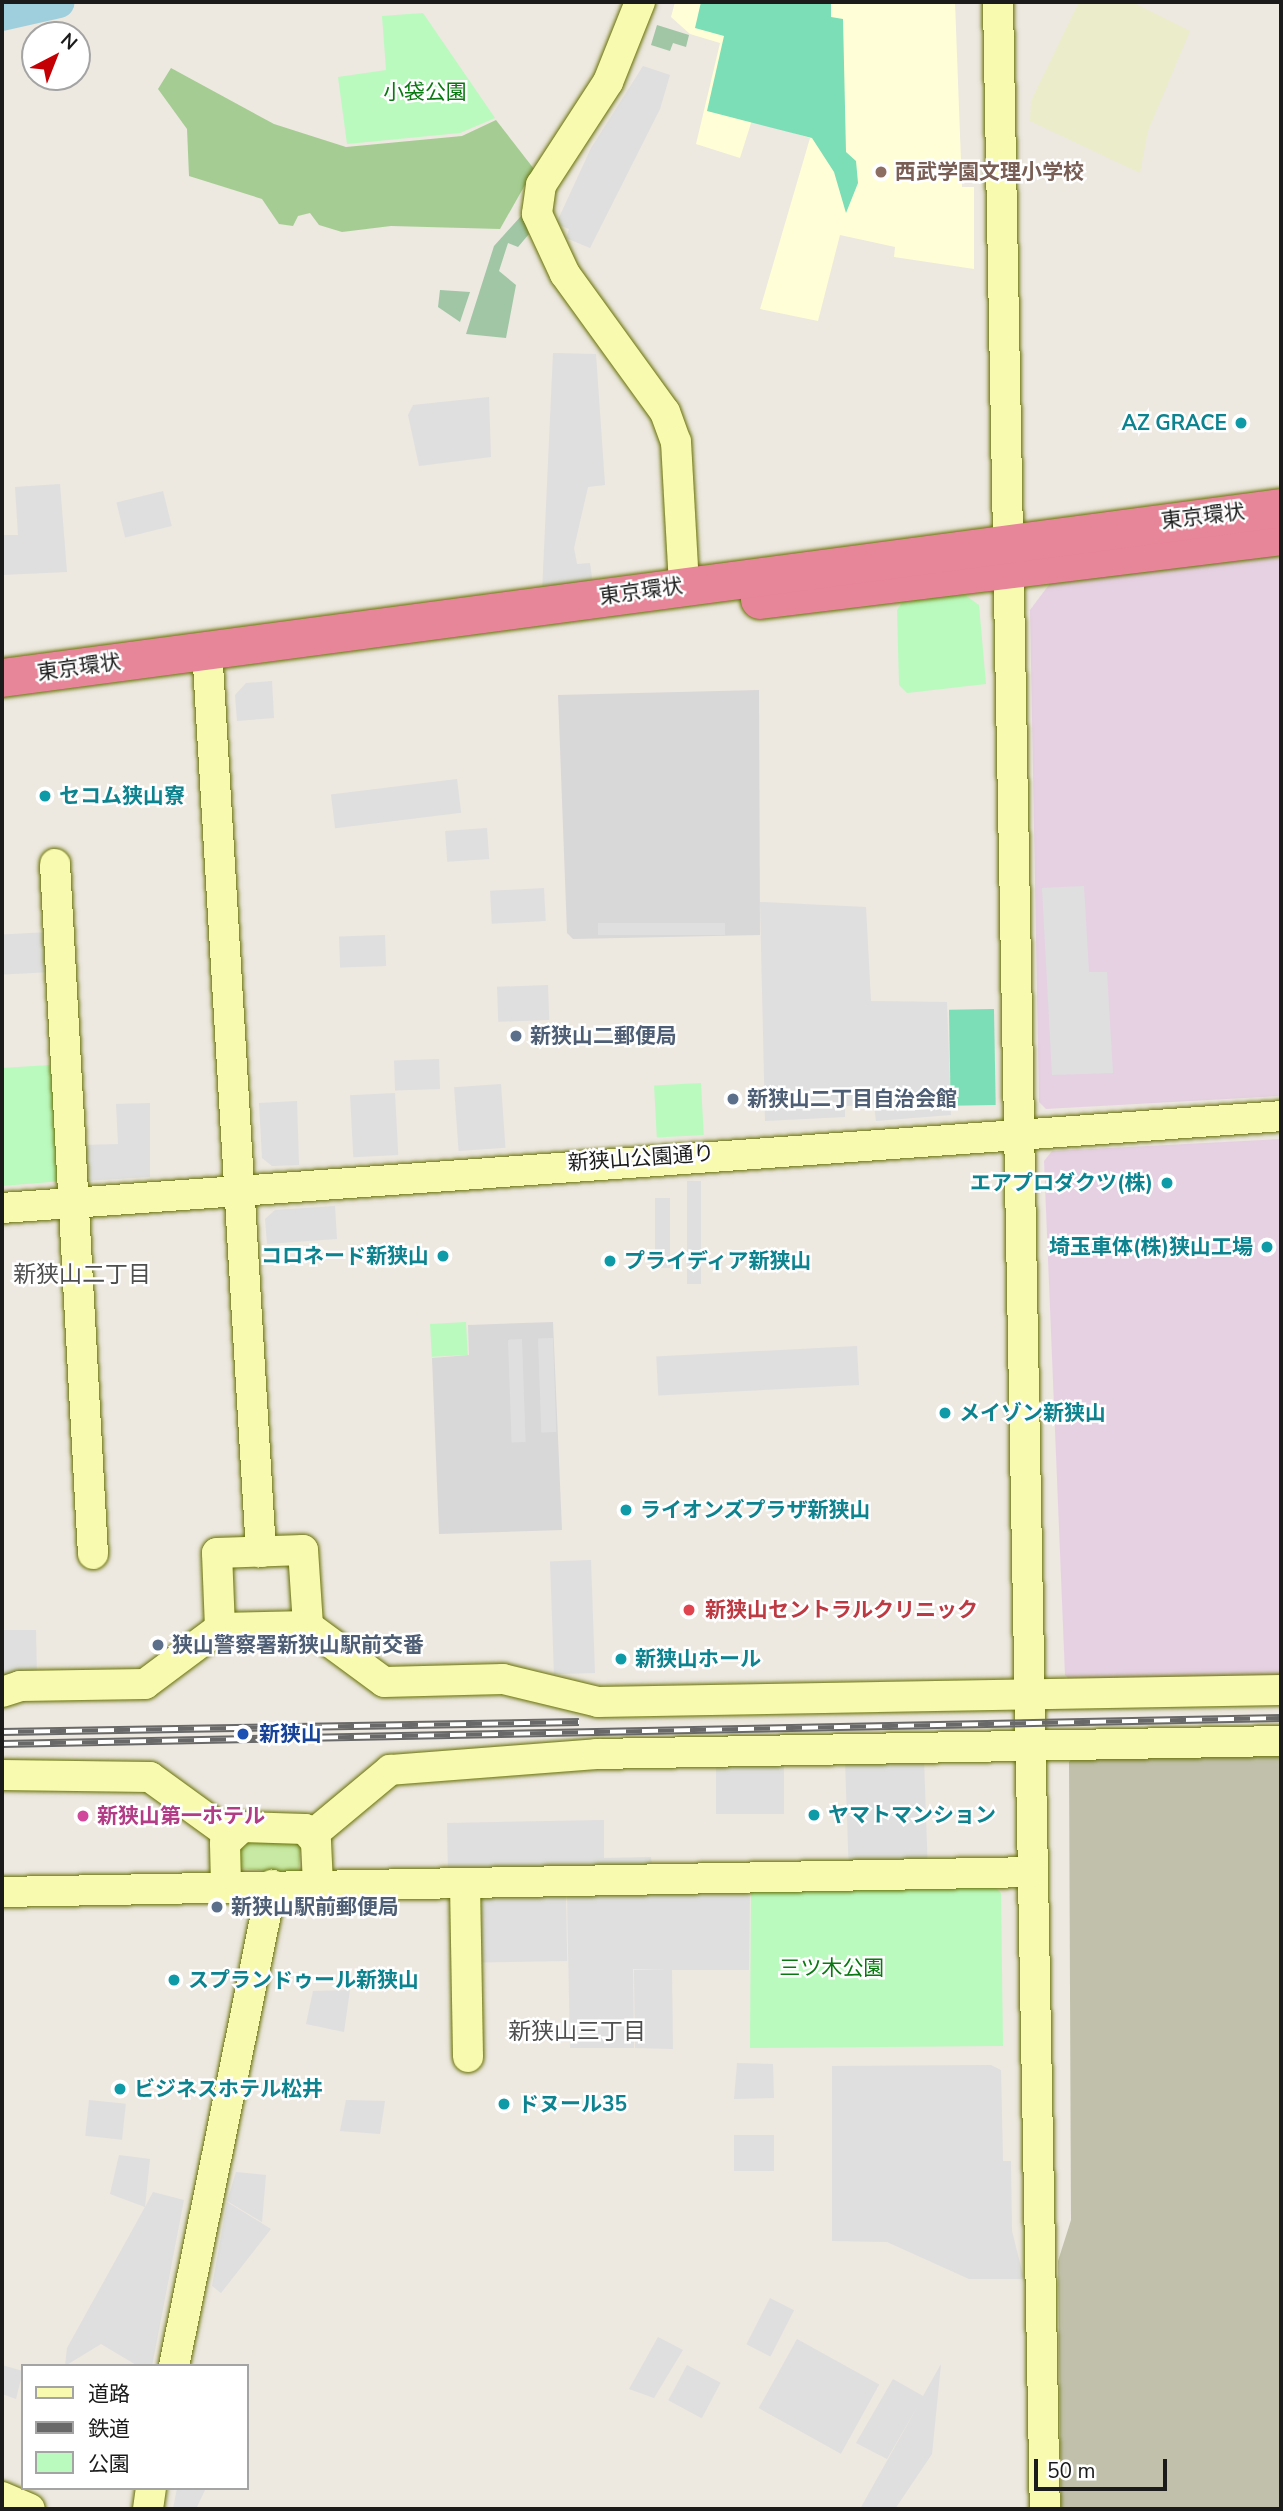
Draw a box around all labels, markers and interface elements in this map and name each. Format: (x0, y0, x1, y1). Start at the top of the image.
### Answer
north arrow (21, 21, 91, 91)
text: N (55, 27, 83, 56)
park label: 小袋公園 (383, 79, 467, 105)
place label: 西武学園文理小学校 (895, 159, 1084, 185)
marker: 西武学園文理小学校 (873, 164, 889, 180)
place label: AZ GRACE (1122, 410, 1227, 436)
marker: AZ GRACE (1233, 415, 1249, 431)
street label: 東京環状 (1160, 498, 1246, 534)
street label: 東京環状 (598, 573, 684, 609)
street label: 東京環状 (36, 649, 122, 685)
place label: セコム狭山寮 (59, 783, 185, 809)
marker: セコム狭山寮 (37, 788, 53, 804)
place label: 新狭山二郵便局 (530, 1023, 677, 1049)
marker: 新狭山二郵便局 (508, 1028, 524, 1044)
place label: 新狭山二丁目自治会館 (747, 1086, 957, 1112)
marker: 新狭山二丁目自治会館 (725, 1091, 741, 1107)
street label: 新狭山公園通り (567, 1140, 715, 1176)
place label: エアプロダクツ(株) (970, 1170, 1153, 1196)
marker: エアプロダクツ(株) (1159, 1175, 1175, 1191)
place label: 埼玉車体(株)狭山工場 (1049, 1234, 1253, 1260)
marker: 埼玉車体(株)狭山工場 (1259, 1239, 1275, 1255)
place label: コロネード新狭山 (261, 1243, 429, 1269)
marker: コロネード新狭山 (435, 1248, 451, 1264)
place label: プライディア新狭山 (624, 1248, 813, 1274)
marker: プライディア新狭山 (602, 1253, 618, 1269)
district label: 新狭山二丁目 (13, 1261, 151, 1289)
place label: メイゾン新狭山 (959, 1400, 1106, 1426)
marker: メイゾン新狭山 (937, 1405, 953, 1421)
place label: ライオンズプラザ新狭山 (640, 1497, 871, 1523)
marker: ライオンズプラザ新狭山 (618, 1502, 634, 1518)
place label: 新狭山セントラルクリニック (705, 1597, 978, 1623)
marker: 新狭山セントラルクリニック (679, 1600, 699, 1620)
place label: 狭山警察署新狭山駅前交番 (172, 1632, 424, 1658)
marker: 狭山警察署新狭山駅前交番 (150, 1637, 166, 1653)
place label: 新狭山ホール (635, 1646, 761, 1672)
marker: 新狭山ホール (613, 1651, 629, 1667)
place label: 新狭山 (259, 1721, 322, 1747)
marker: 新狭山 (233, 1724, 253, 1744)
place label: ヤマトマンション (828, 1802, 996, 1828)
place label: 新狭山第一ホテル (97, 1803, 265, 1829)
marker: ヤマトマンション (806, 1807, 822, 1823)
marker: 新狭山第一ホテル (75, 1808, 91, 1824)
place label: 新狭山駅前郵便局 (231, 1894, 399, 1920)
marker: 新狭山駅前郵便局 (209, 1899, 225, 1915)
park label: 三ツ木公園 (780, 1955, 884, 1981)
place label: スプランドゥール新狭山 (188, 1967, 419, 1993)
marker: スプランドゥール新狭山 (166, 1972, 182, 1988)
district label: 新狭山三丁目 (508, 2018, 646, 2046)
place label: ビジネスホテル松井 (134, 2076, 323, 2102)
marker: ビジネスホテル松井 (112, 2081, 128, 2097)
place label: ドヌール35 (518, 2091, 627, 2117)
marker: ドヌール35 (496, 2096, 512, 2112)
legend (21, 2364, 248, 2490)
text: 道路 (88, 2380, 130, 2408)
text: 鉄道 (88, 2415, 130, 2443)
scale bar (1038, 2444, 1171, 2488)
text: 公園 (88, 2450, 130, 2478)
text: 50 m (1047, 2457, 1096, 2485)

